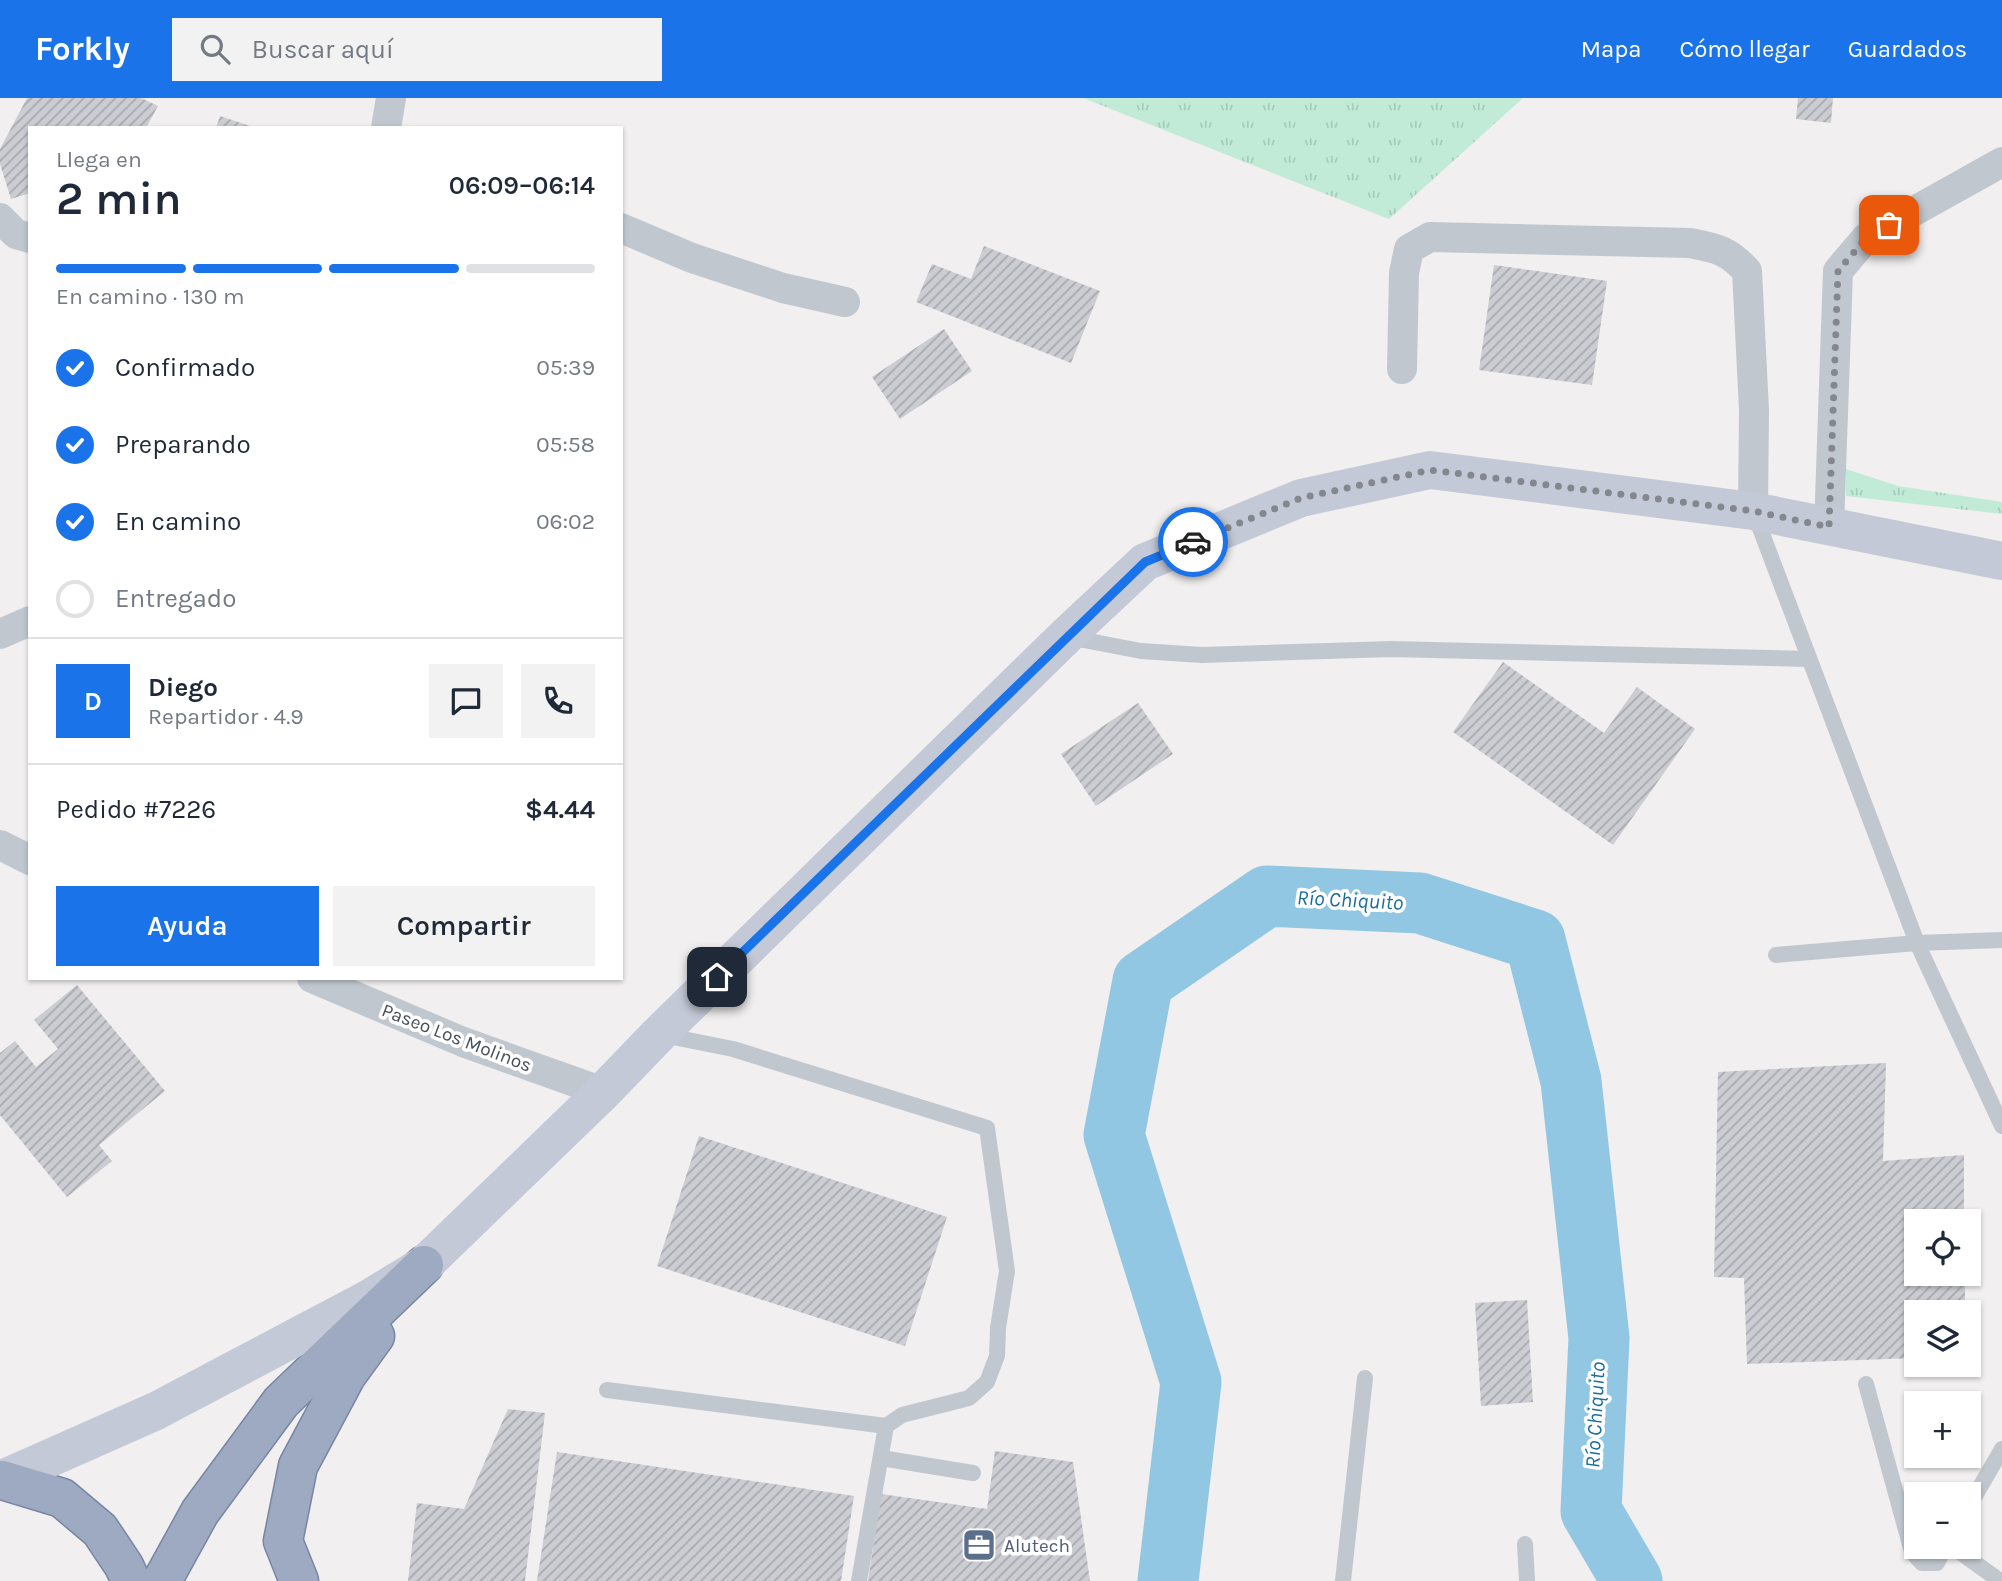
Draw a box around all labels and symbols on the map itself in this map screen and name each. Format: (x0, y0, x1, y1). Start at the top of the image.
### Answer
pin (1859, 195, 1919, 255)
courier (1158, 507, 1228, 577)
water label: Río Chiquito (1296, 885, 1404, 915)
pin (687, 947, 747, 1007)
street label: Paseo Los Molinos (379, 999, 535, 1077)
water label: Río Chiquito (1580, 1361, 1610, 1469)
office icon: Alutech (960, 1526, 998, 1564)
place label: Alutech (1004, 1535, 1070, 1557)

